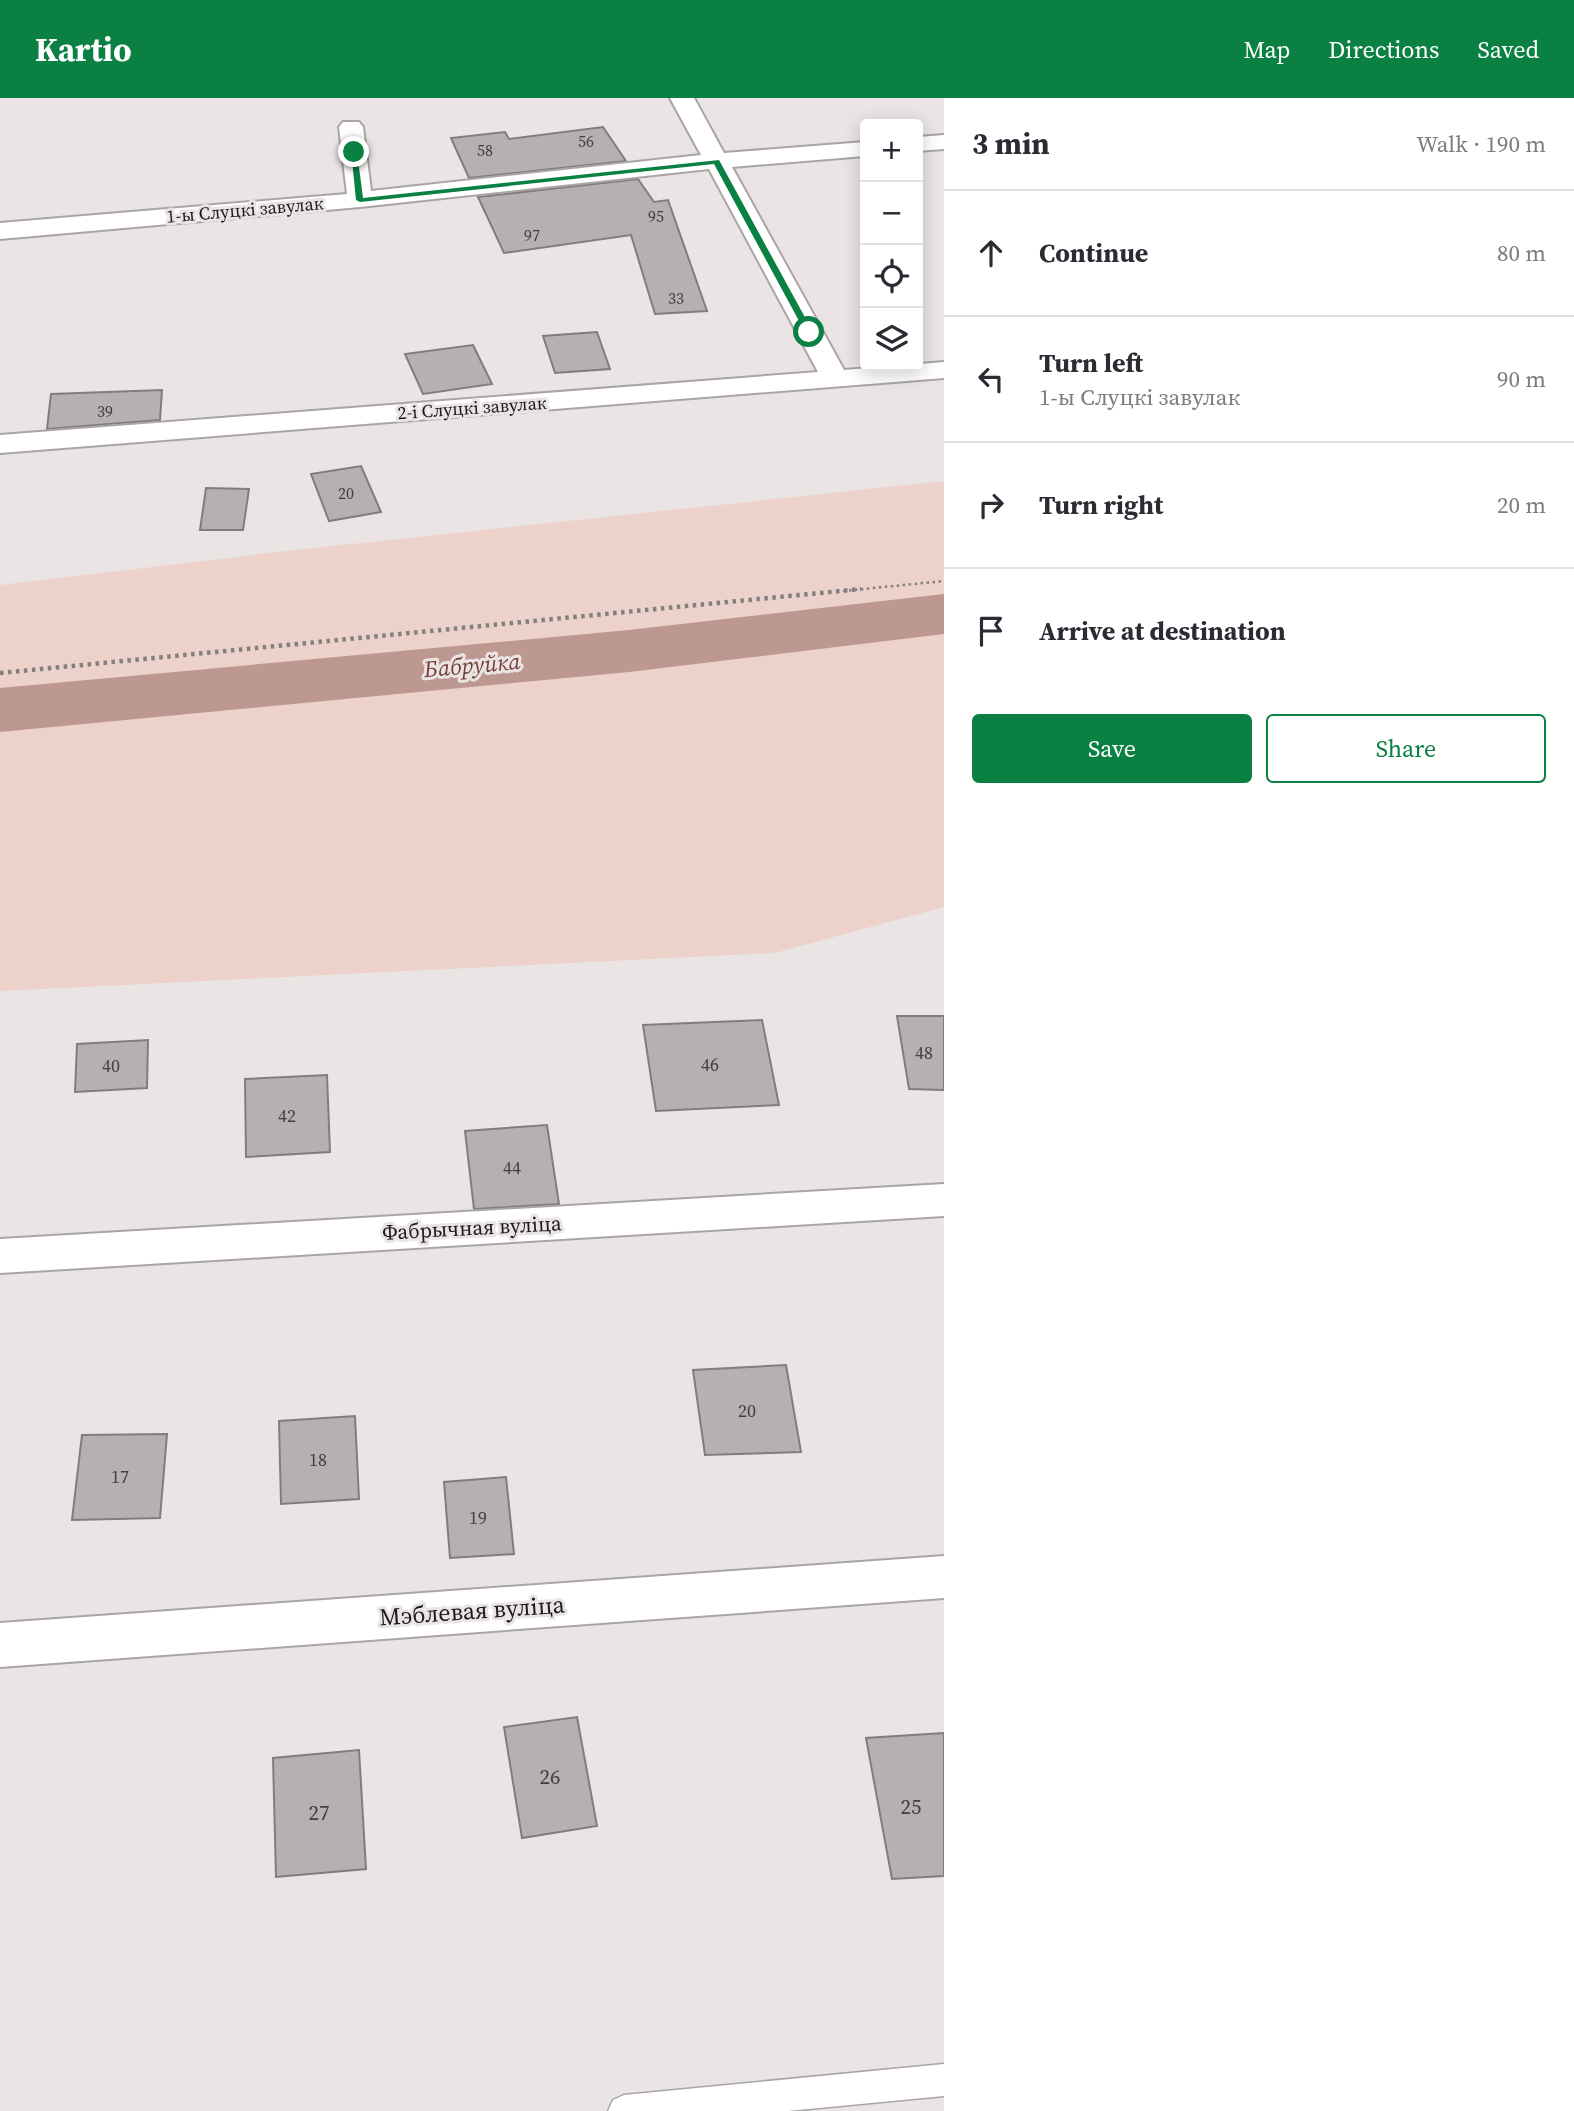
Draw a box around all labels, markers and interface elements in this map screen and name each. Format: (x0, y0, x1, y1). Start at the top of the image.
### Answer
text: Kartio (35, 27, 132, 72)
text: Map (1243, 33, 1290, 66)
text: Directions (1328, 33, 1439, 66)
text: Saved (1477, 33, 1539, 66)
map controls (860, 119, 923, 371)
button: + (860, 119, 923, 182)
text: 3 min (972, 123, 1050, 164)
text: Walk · 190 m (1416, 128, 1546, 160)
house number: 56 (578, 130, 594, 152)
route end (338, 136, 369, 167)
house number: 58 (477, 139, 493, 161)
button: − (860, 182, 923, 245)
street label: 1-ы Слуцкі завулак (165, 190, 325, 229)
house number: 95 (648, 205, 664, 227)
house number: 97 (524, 224, 540, 246)
icon: ahead (972, 234, 1010, 272)
text: Continue (1039, 235, 1148, 271)
text: 80 m (1497, 237, 1546, 269)
button: locate (860, 245, 923, 308)
house number: 33 (668, 287, 684, 309)
button: layers (860, 308, 923, 371)
route start (793, 316, 824, 347)
text: Turn left (1039, 345, 1143, 381)
icon: left (972, 360, 1010, 398)
text: 90 m (1497, 363, 1546, 395)
text: 1-ы Слуцкі завулак (1039, 381, 1240, 413)
street label: 2-і Слуцкі завулак (397, 390, 547, 425)
house number: 39 (97, 400, 113, 422)
house number: 20 (338, 482, 354, 504)
icon: right (972, 486, 1010, 524)
text: Turn right (1039, 487, 1163, 523)
text: 20 m (1497, 489, 1546, 521)
icon: arrive (972, 612, 1010, 650)
text: Arrive at destination (1039, 613, 1286, 649)
water label: Бабруйка (421, 645, 522, 685)
button: Save (972, 714, 1252, 783)
button: Share (1266, 714, 1546, 783)
house number: 48 (915, 1040, 933, 1065)
house number: 46 (701, 1052, 719, 1077)
house number: 40 (102, 1053, 120, 1078)
house number: 42 (278, 1103, 296, 1128)
house number: 44 (503, 1155, 521, 1180)
street label: Фабрычная вуліца (382, 1208, 563, 1247)
house number: 20 (738, 1398, 756, 1423)
house number: 18 (309, 1447, 327, 1472)
house number: 17 (111, 1464, 129, 1489)
house number: 19 (469, 1505, 487, 1530)
street label: Мэблевая вуліца (378, 1588, 567, 1633)
house number: 26 (540, 1762, 561, 1791)
house number: 25 (901, 1792, 922, 1821)
house number: 27 (309, 1798, 330, 1827)

